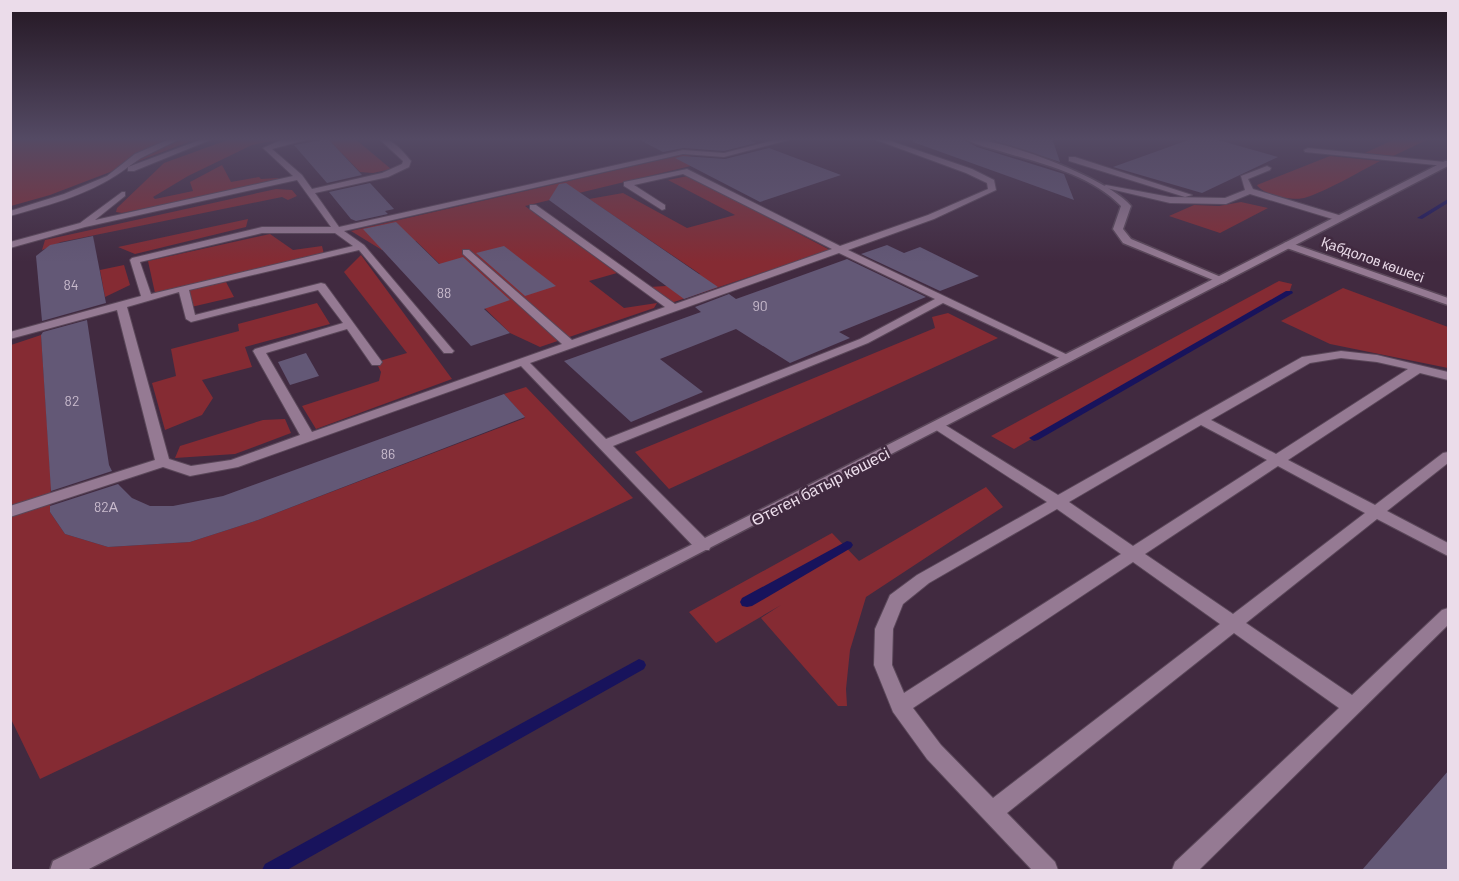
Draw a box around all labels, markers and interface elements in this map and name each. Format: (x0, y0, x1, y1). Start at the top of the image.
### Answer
street label: Қабдолов көшесі (1319, 232, 1427, 286)
house number: 84 (63, 276, 79, 293)
house number: 88 (437, 284, 451, 301)
house number: 90 (752, 297, 768, 314)
house number: 82 (65, 392, 79, 409)
street label: Өтеген батыр көшесі (748, 443, 892, 529)
house number: 86 (381, 445, 395, 462)
house number: 82А (94, 498, 119, 515)

